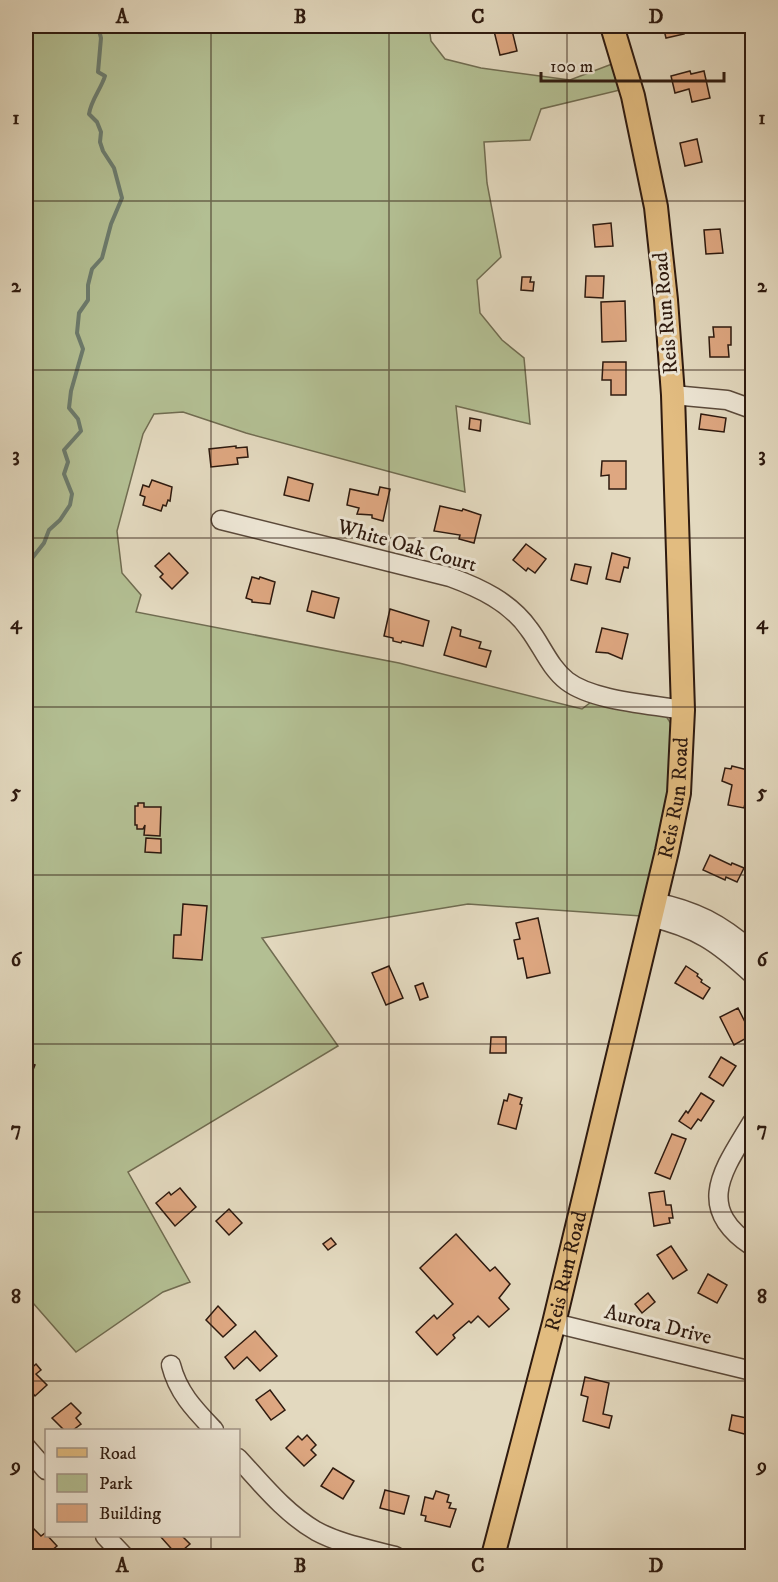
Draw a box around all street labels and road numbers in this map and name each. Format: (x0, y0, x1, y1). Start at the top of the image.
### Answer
street label: Reis Run Road (648, 250, 684, 375)
street label: White Oak Court (333, 513, 480, 578)
street label: Reis Run Road (653, 736, 695, 861)
street label: Reis Run Road (539, 1208, 593, 1334)
street label: Aurora Drive (602, 1299, 715, 1351)

